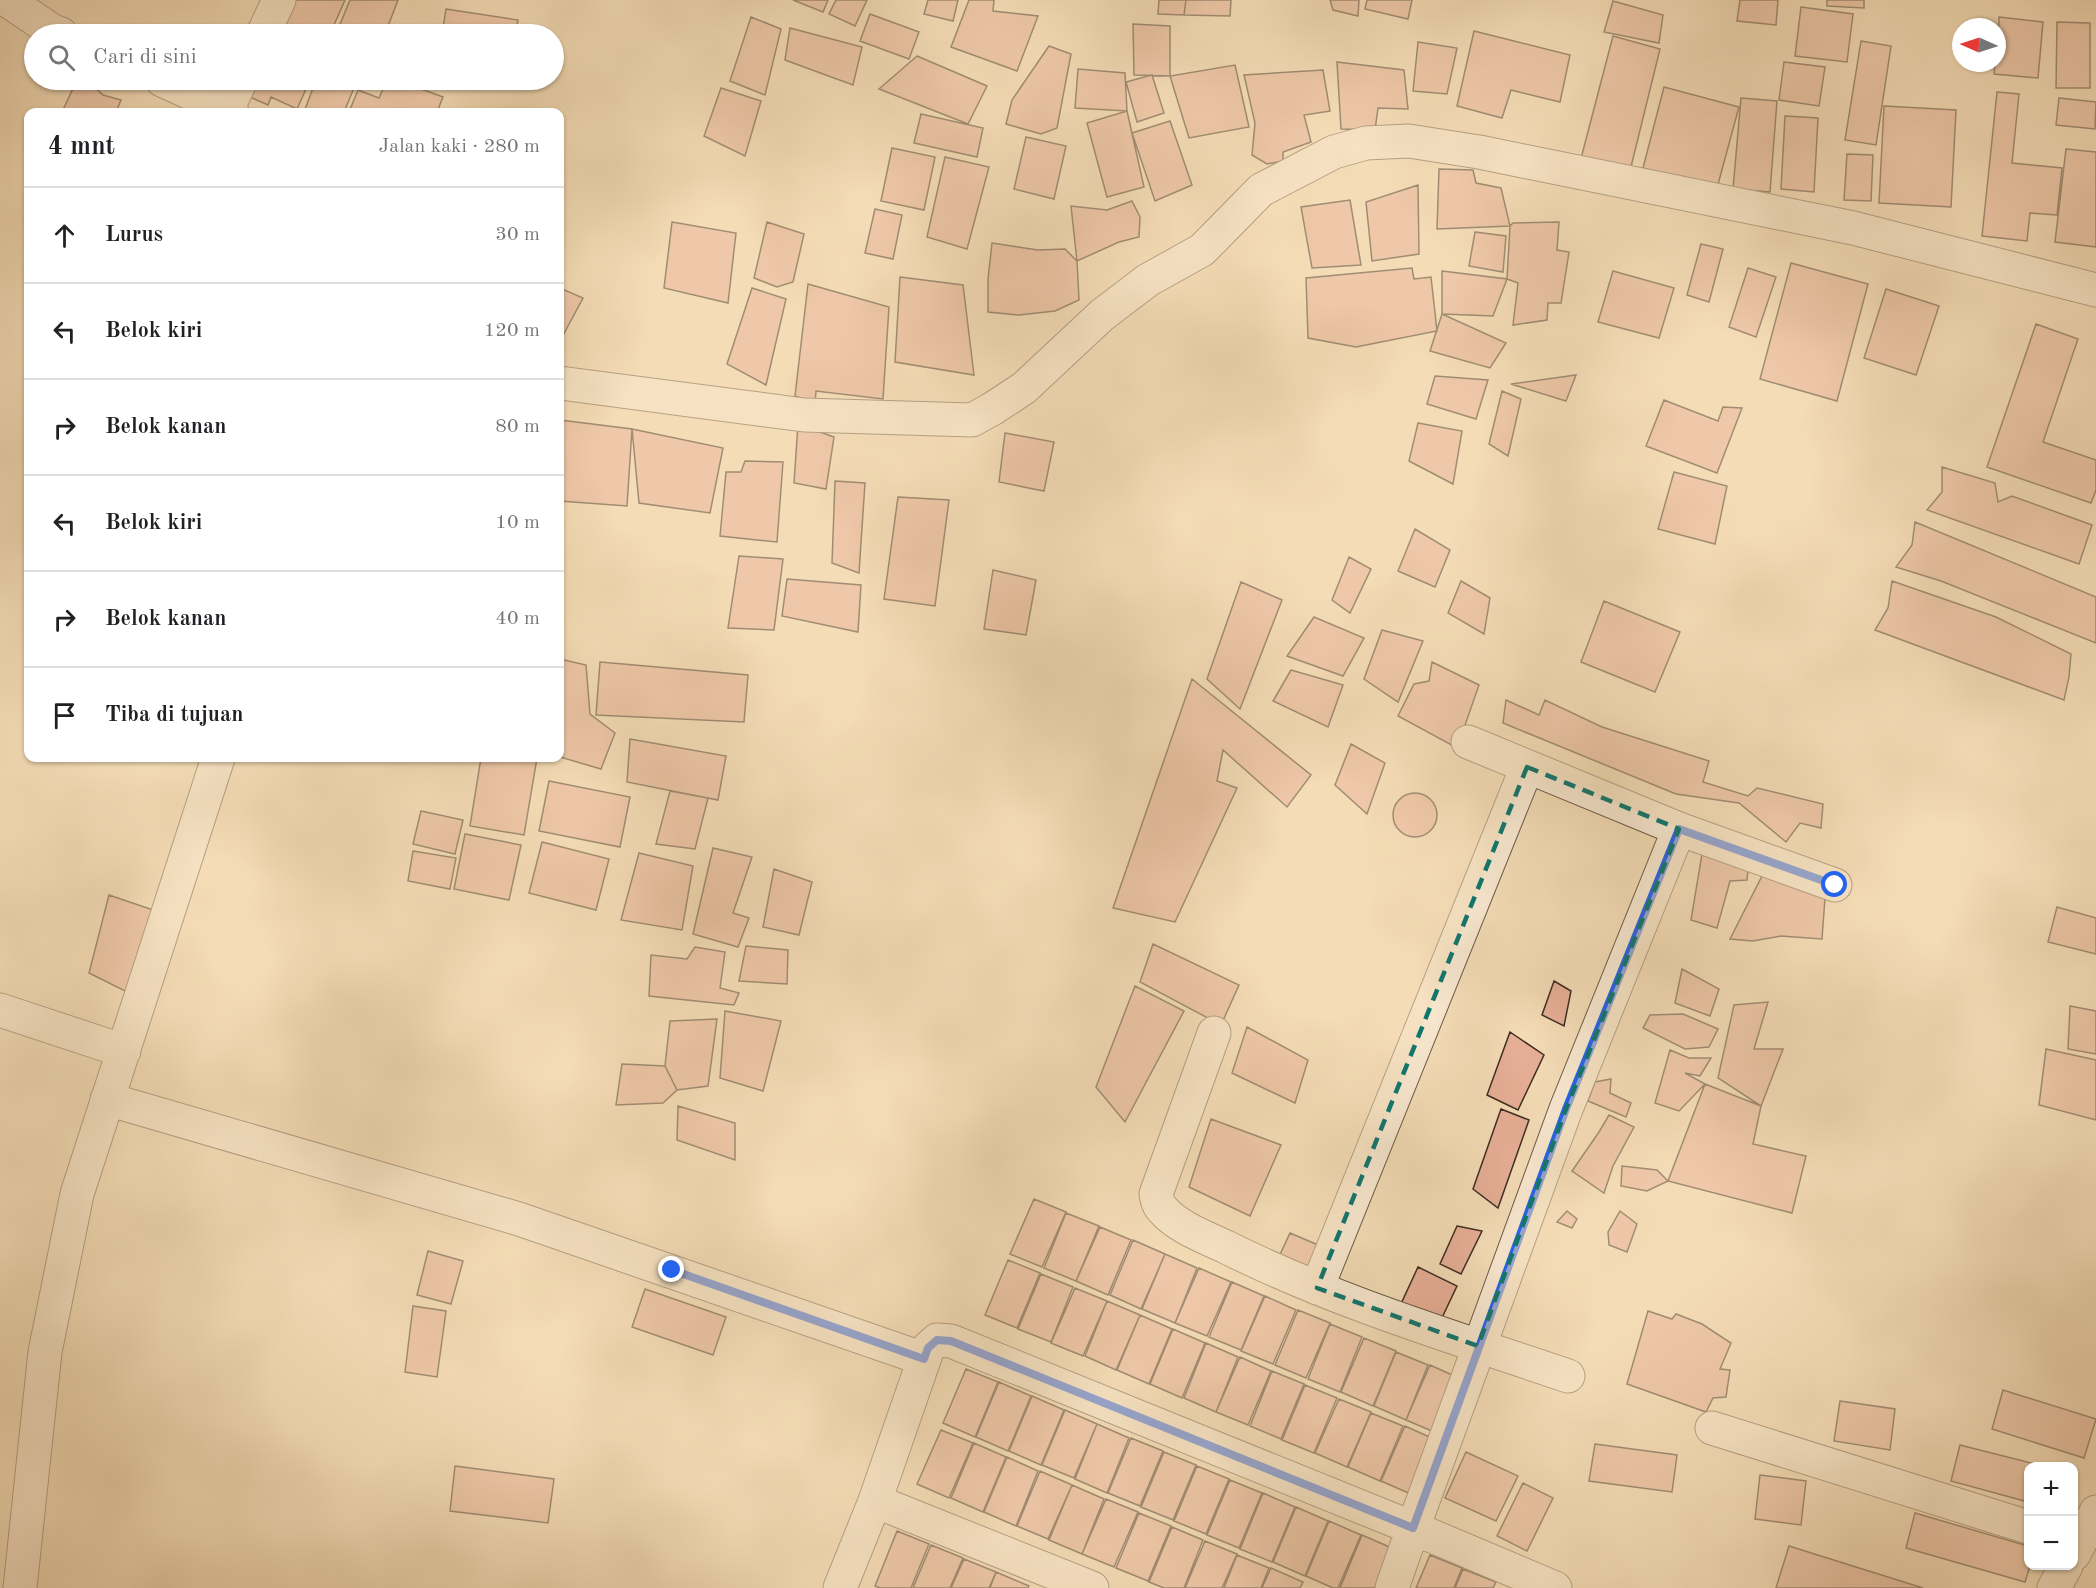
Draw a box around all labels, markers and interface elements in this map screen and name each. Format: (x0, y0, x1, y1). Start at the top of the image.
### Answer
north arrow (1952, 18, 2006, 72)
search box (24, 24, 564, 90)
icon: search (45, 41, 78, 74)
text: Cari di sini (93, 46, 197, 68)
text: 4 mnt (48, 134, 115, 160)
text: Jalan kaki · 280 m (378, 137, 540, 157)
icon: ahead (48, 219, 81, 252)
text: Lurus (105, 224, 163, 246)
text: 30 m (495, 225, 540, 245)
icon: left (48, 315, 81, 348)
text: Belok kiri (105, 320, 202, 342)
text: 120 m (484, 321, 540, 341)
icon: right (48, 411, 81, 444)
text: Belok kanan (105, 416, 227, 438)
text: 80 m (495, 417, 540, 437)
icon: left (48, 507, 81, 540)
text: Belok kiri (105, 512, 202, 534)
text: 10 m (495, 513, 540, 533)
icon: right (48, 603, 81, 636)
text: Belok kanan (105, 608, 227, 630)
text: 40 m (495, 609, 540, 629)
icon: arrive (48, 699, 81, 732)
text: Tiba di tujuan (105, 704, 243, 726)
route start (1821, 871, 1847, 897)
route end (658, 1256, 684, 1282)
map controls (2024, 1462, 2078, 1570)
button: + (2024, 1462, 2078, 1516)
button: − (2024, 1516, 2078, 1570)

